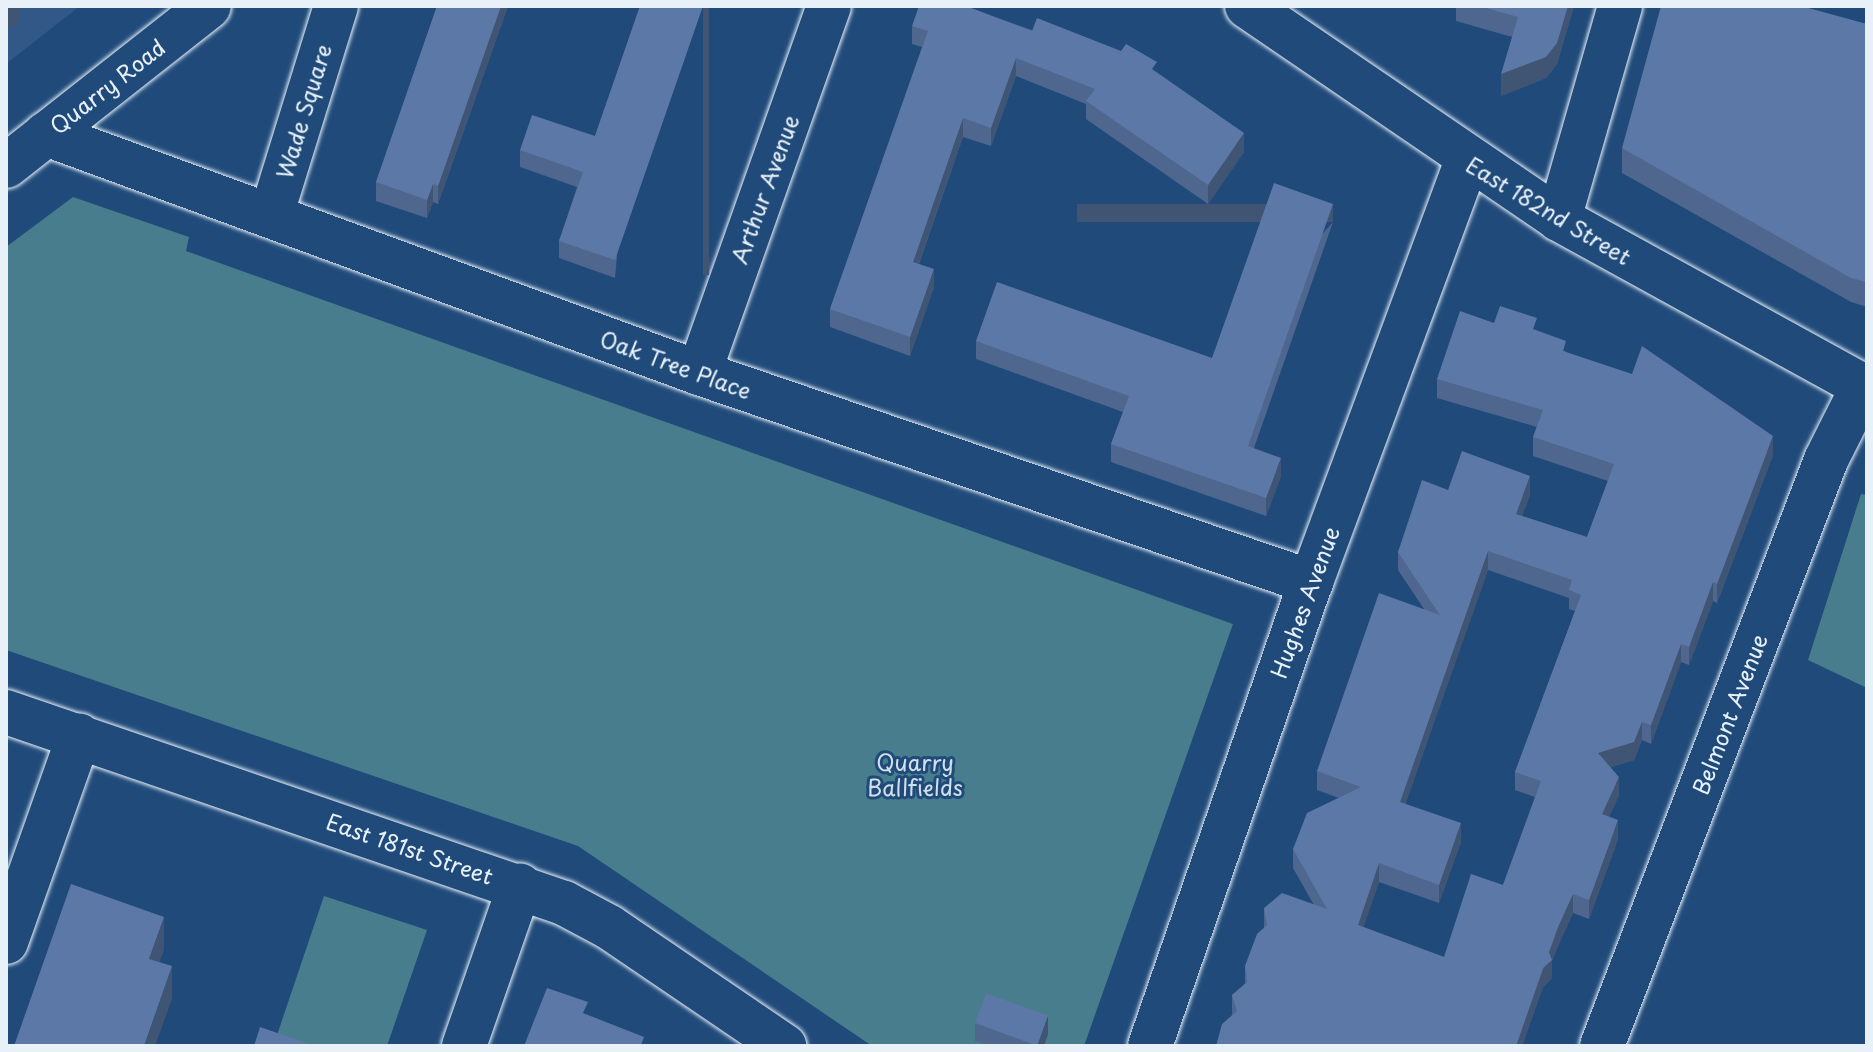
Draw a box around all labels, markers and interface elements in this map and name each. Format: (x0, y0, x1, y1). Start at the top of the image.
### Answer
street label: Quarry Road (45, 33, 169, 139)
street label: Wade Square (270, 40, 336, 182)
street label: Arthur Avenue (725, 111, 803, 267)
street label: East 182nd Street (1461, 150, 1637, 270)
street label: Oak Tree Place (595, 324, 757, 404)
street label: Hughes Avenue (1264, 523, 1344, 681)
street label: Belmont Avenue (1686, 630, 1772, 798)
park label: Quarry Ballfields (867, 748, 963, 800)
street label: East 181st Street (322, 807, 498, 889)

